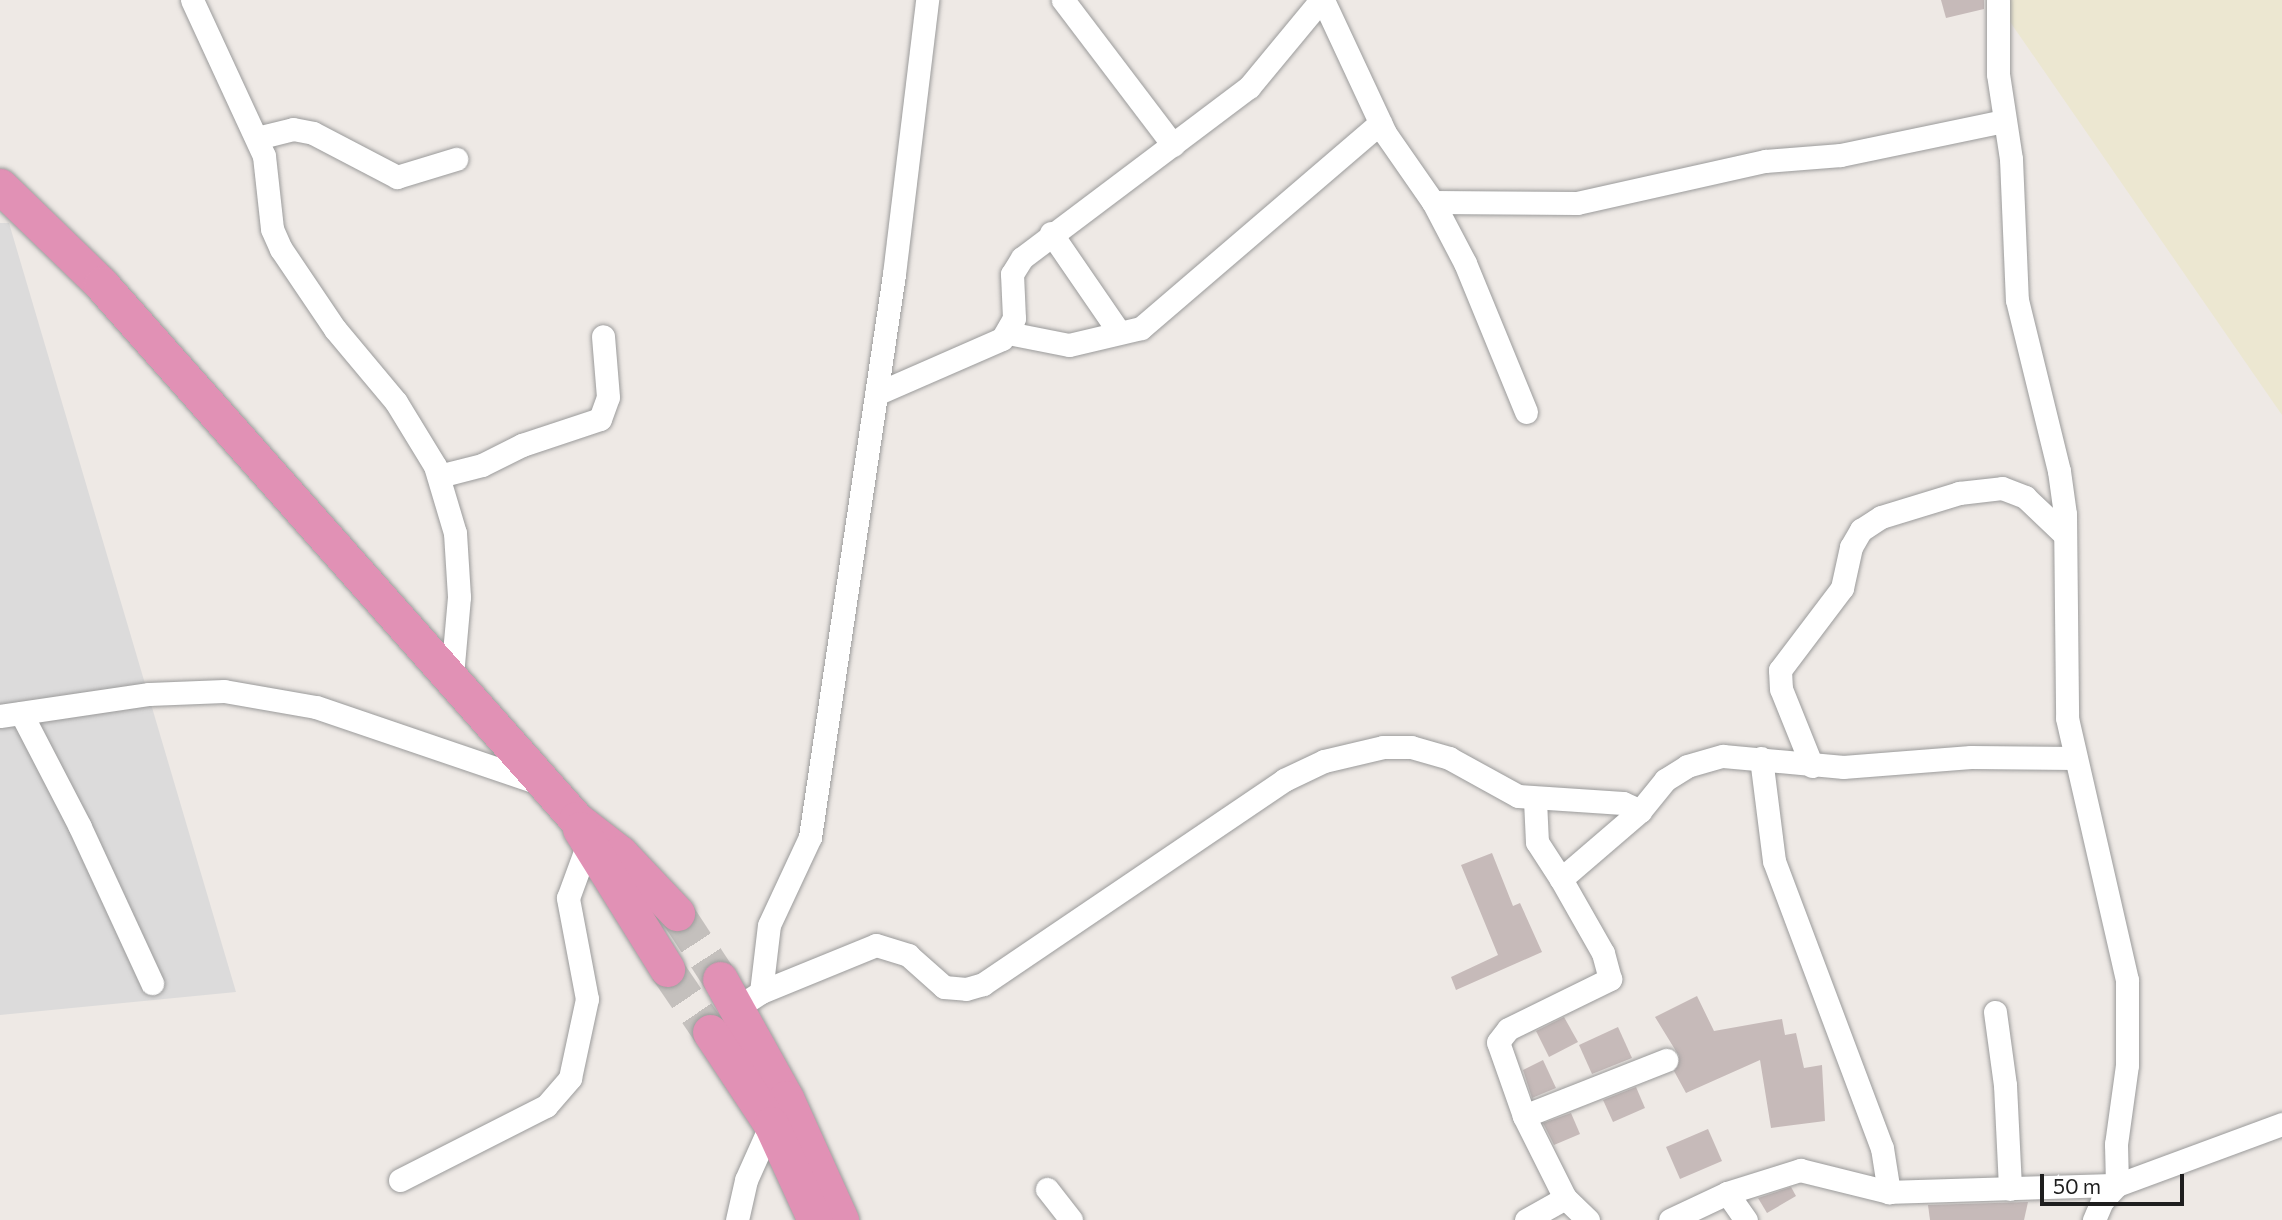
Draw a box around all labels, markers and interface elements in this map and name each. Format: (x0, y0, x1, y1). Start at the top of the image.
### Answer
scale bar (2044, 1160, 2188, 1204)
text: 50 m (2053, 1173, 2101, 1198)

